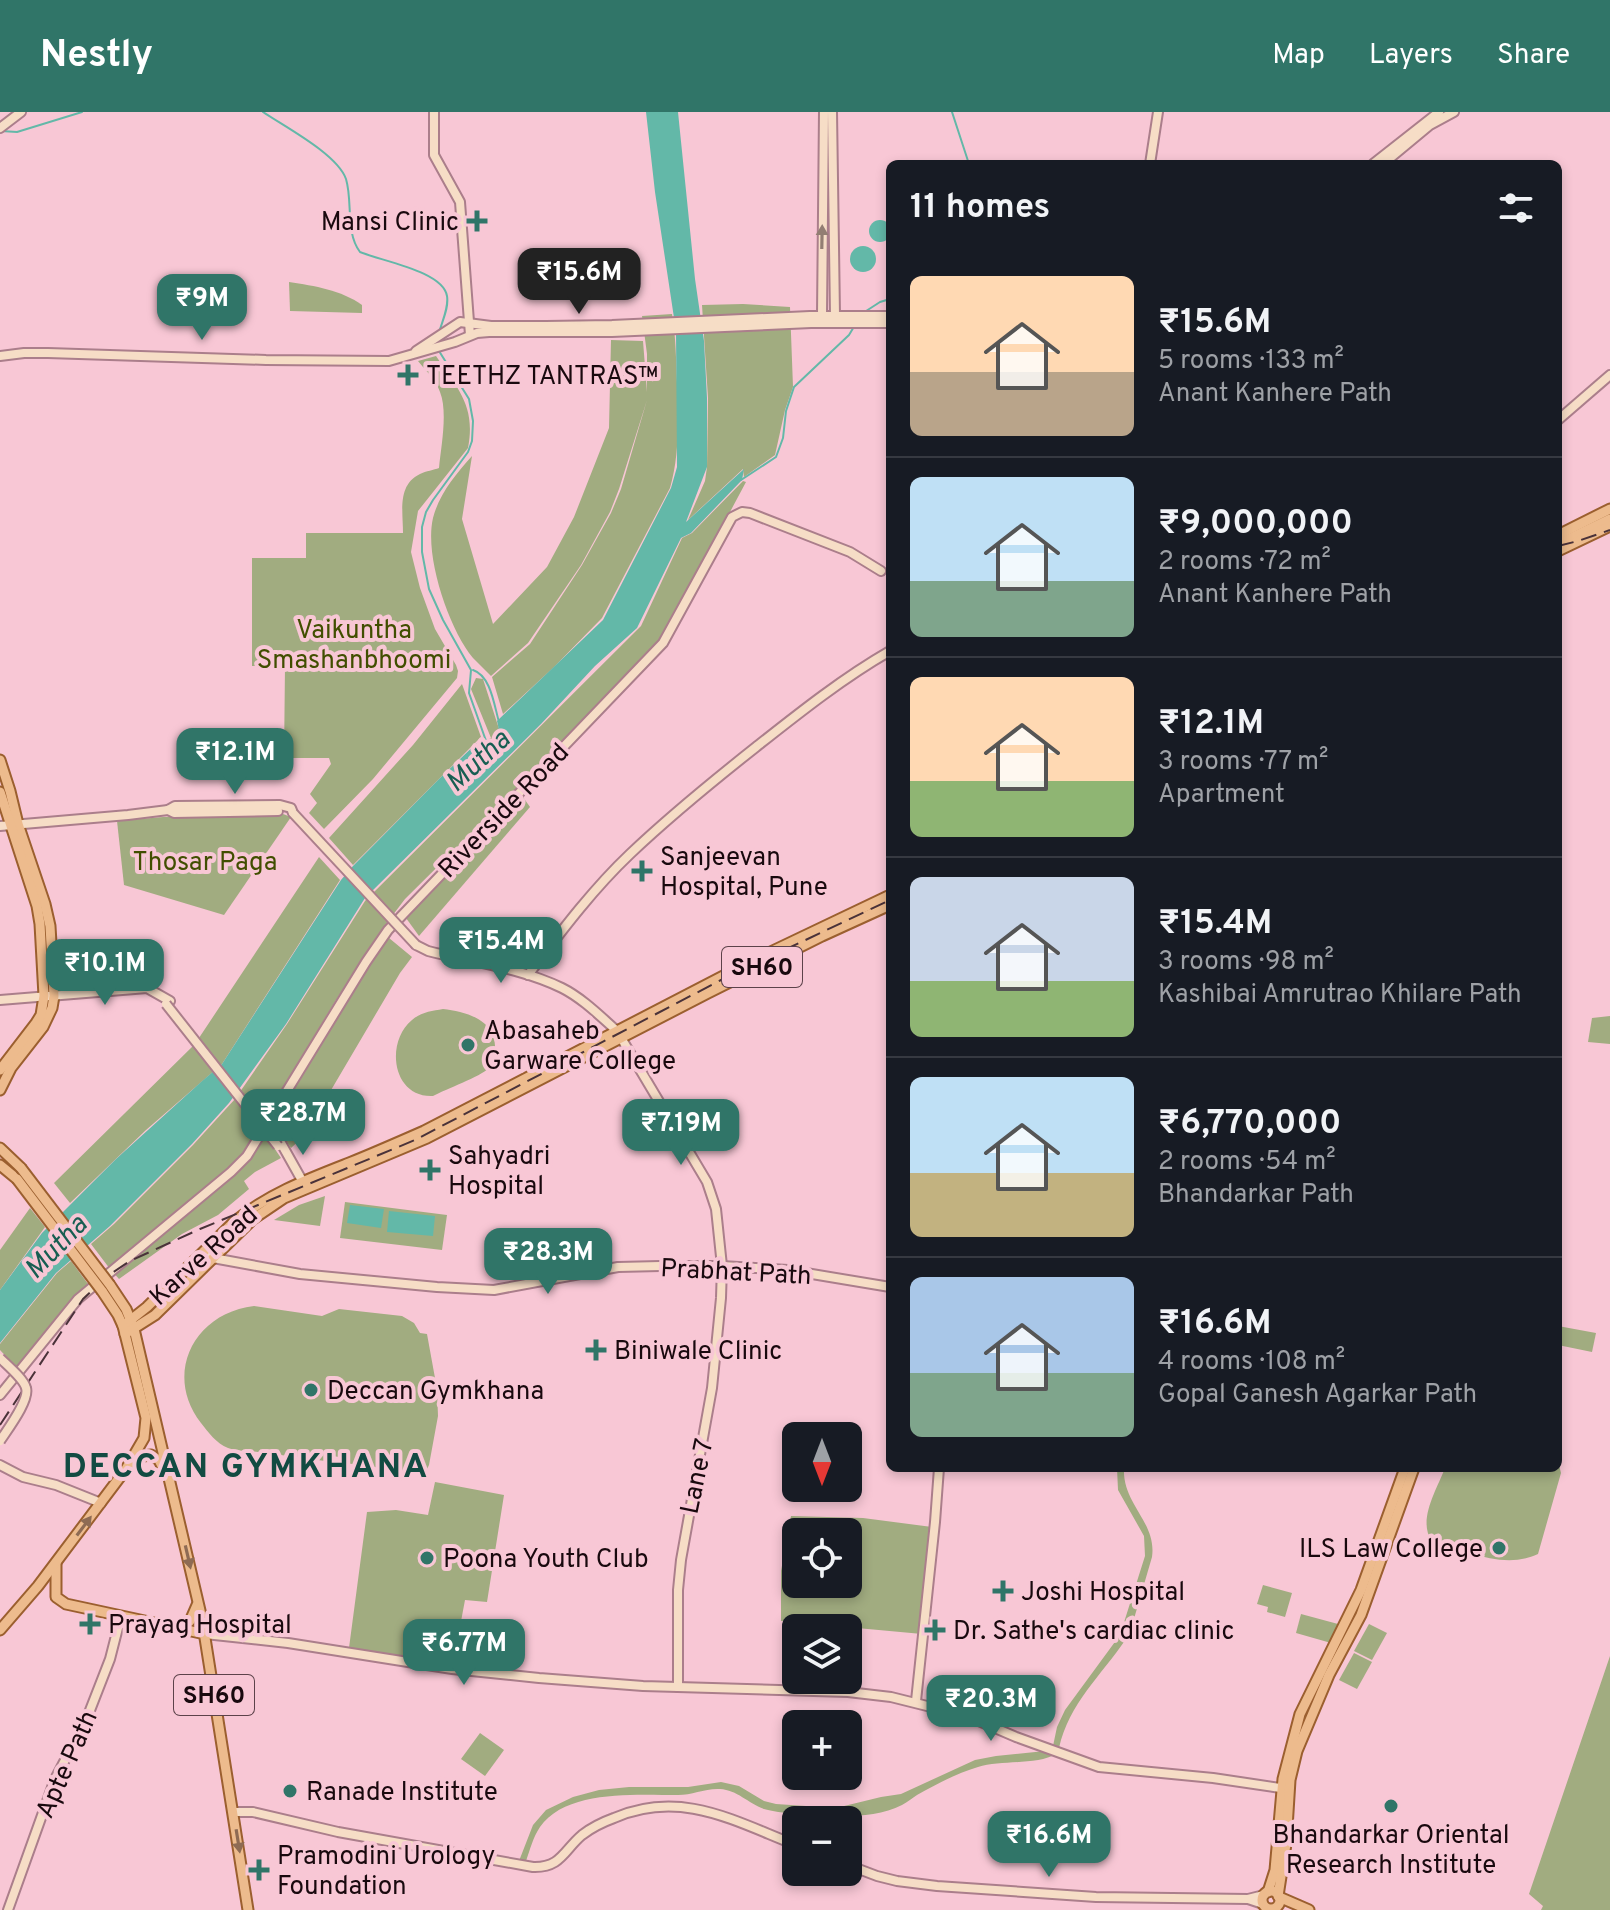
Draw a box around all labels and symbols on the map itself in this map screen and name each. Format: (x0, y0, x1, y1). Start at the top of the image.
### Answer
place label: Mansi Clinic (321, 207, 459, 240)
marker: Mansi Clinic (466, 210, 488, 232)
one-way arrow (816, 224, 829, 249)
pin: ₹15.6M (514, 248, 644, 316)
pin: ₹9M (163, 274, 241, 342)
place label: TEETHZ TANTRAS™ (426, 361, 659, 394)
marker: TEETHZ TANTRAS™ (397, 364, 419, 386)
park label: Vaikuntha Smashanbhoomi (257, 615, 451, 678)
water label: Mutha (439, 723, 519, 801)
pin: ₹12.1M (170, 728, 300, 796)
street label: Riverside Road (432, 737, 577, 886)
place label: Sanjeevan Hospital, Pune (660, 842, 828, 905)
park label: Thosar Paga (132, 847, 278, 880)
marker: Sanjeevan Hospital, Pune (631, 860, 653, 882)
pin: ₹15.4M (436, 917, 566, 985)
pin: ₹10.1M (40, 939, 170, 1007)
road number: SH60 (722, 947, 802, 987)
place label: Abasaheb Garware College (484, 1016, 676, 1079)
marker: Abasaheb Garware College (459, 1036, 477, 1054)
pin: ₹28.7M (238, 1089, 368, 1157)
pin: ₹7.19M (616, 1099, 746, 1167)
place label: Sahyadri Hospital (448, 1141, 550, 1204)
marker: Sahyadri Hospital (419, 1159, 441, 1181)
street label: Karve Road (144, 1200, 266, 1314)
water label: Mutha (18, 1208, 97, 1288)
pin: ₹28.3M (483, 1228, 613, 1296)
street label: Prabhat Path (659, 1253, 812, 1294)
place label: Biniwale Clinic (614, 1336, 782, 1369)
marker: Biniwale Clinic (585, 1339, 607, 1361)
place label: Deccan Gymkhana (327, 1376, 544, 1409)
marker: Deccan Gymkhana (302, 1381, 320, 1399)
north arrow (782, 1422, 862, 1502)
street label: Lane 7 (674, 1436, 723, 1517)
district label: DECCAN GYMKHANA (63, 1447, 429, 1490)
one-way arrow (75, 1515, 91, 1536)
place label: ILS Law College (1299, 1534, 1483, 1567)
marker: ILS Law College (1490, 1539, 1508, 1557)
place label: Poona Youth Club (443, 1544, 649, 1577)
one-way arrow (182, 1545, 195, 1570)
marker: Poona Youth Club (418, 1549, 436, 1567)
place label: Joshi Hospital (1021, 1577, 1185, 1610)
marker: Joshi Hospital (992, 1580, 1014, 1602)
place label: Prayag Hospital (108, 1610, 292, 1643)
marker: Prayag Hospital (79, 1613, 101, 1635)
place label: Dr. Sathe's cardiac clinic (953, 1616, 1234, 1649)
pin: ₹6.77M (399, 1619, 529, 1687)
marker: Dr. Sathe's cardiac clinic (924, 1619, 946, 1641)
road number: SH60 (174, 1675, 254, 1715)
pin: ₹20.3M (926, 1675, 1056, 1743)
street label: Apte Path (30, 1706, 107, 1824)
place label: Ranade Institute (306, 1777, 498, 1810)
marker: Ranade Institute (281, 1782, 299, 1800)
marker: Bhandarkar Oriental Research Institute (1382, 1797, 1400, 1815)
pin: ₹16.6M (984, 1811, 1114, 1879)
place label: Bhandarkar Oriental Research Institute (1272, 1820, 1510, 1883)
one-way arrow (232, 1829, 245, 1854)
place label: Pramodini Urology Foundation (277, 1841, 495, 1904)
marker: Pramodini Urology Foundation (248, 1859, 270, 1881)

